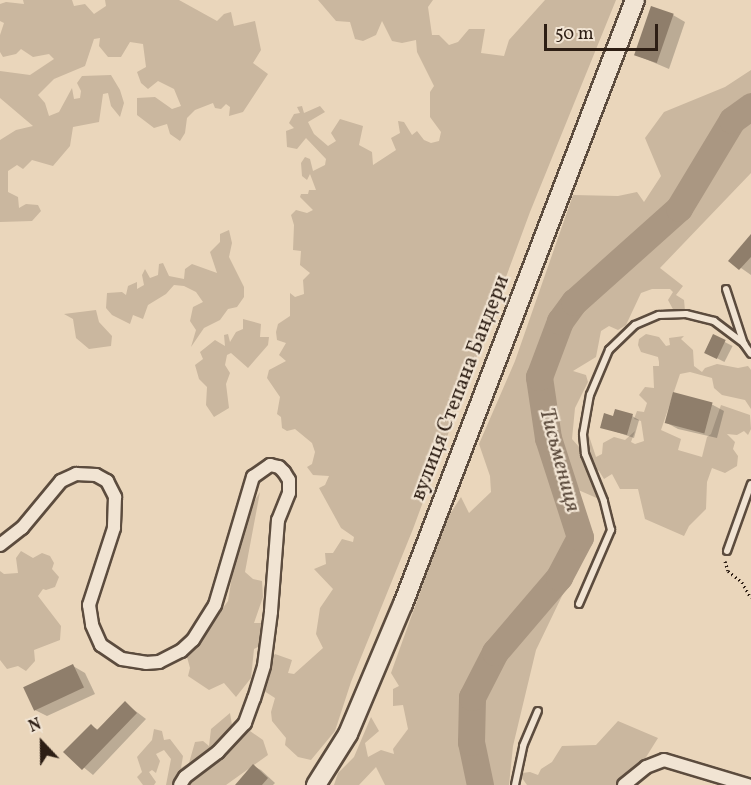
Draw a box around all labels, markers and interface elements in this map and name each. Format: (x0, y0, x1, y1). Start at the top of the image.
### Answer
scale bar (547, 12, 661, 50)
text: 50 m (555, 22, 594, 47)
street label: вулиця Степана Бандери (406, 272, 516, 504)
water label: Тисьмениця (532, 405, 586, 515)
north arrow (12, 713, 72, 773)
text: N (26, 714, 45, 739)

